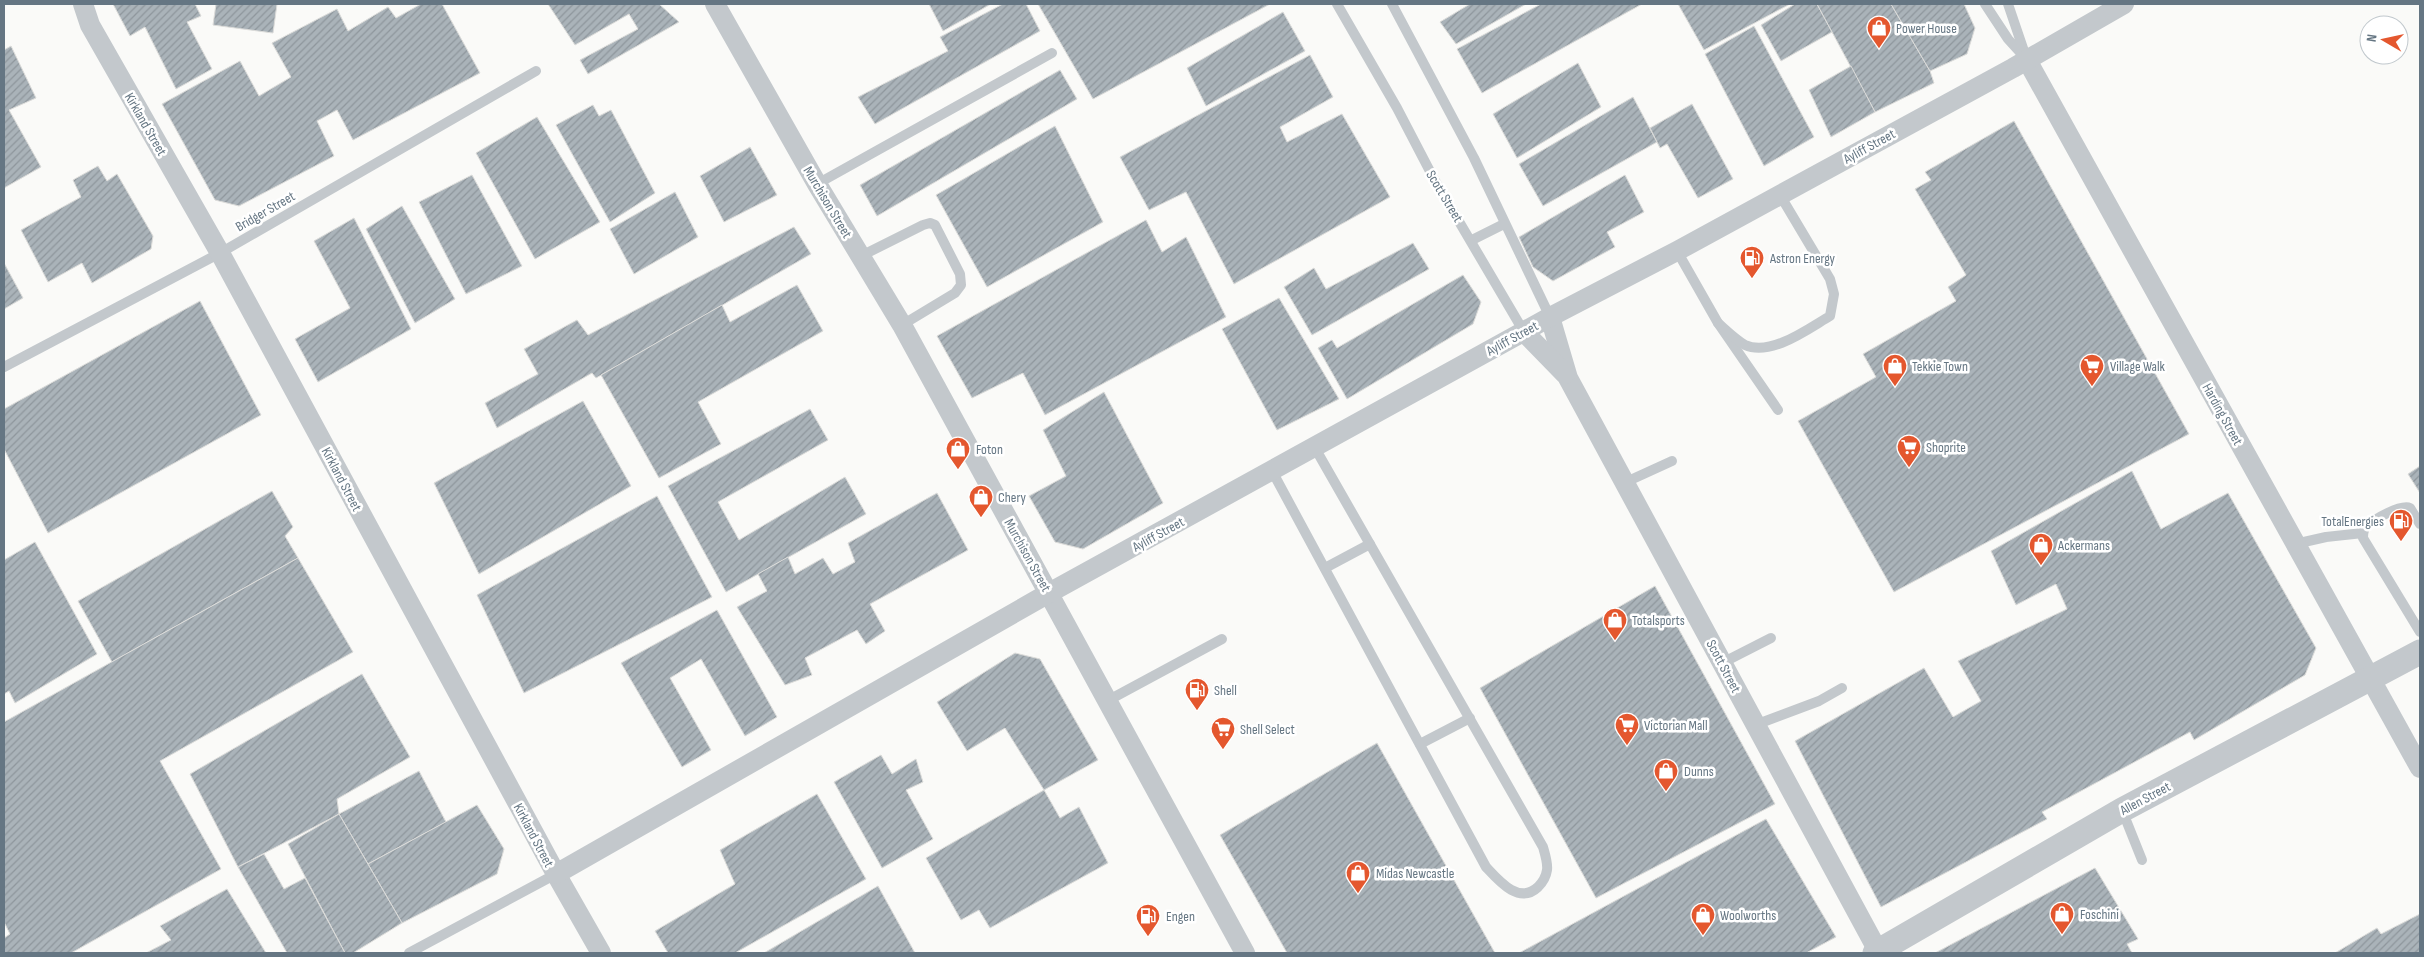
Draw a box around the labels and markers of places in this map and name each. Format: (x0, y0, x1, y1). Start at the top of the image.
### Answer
shop icon: Power House (1866, 15, 1892, 49)
place label: Power House (1896, 20, 1957, 37)
fuel station icon: Astron Energy (1739, 245, 1765, 279)
place label: Astron Energy (1769, 250, 1836, 267)
shop icon: Tekkie Town (1882, 353, 1908, 387)
supermarket icon: Village Walk (2079, 353, 2105, 387)
place label: Tekkie Town (1912, 358, 1968, 375)
place label: Village Walk (2110, 358, 2166, 375)
supermarket icon: Shoprite (1896, 434, 1922, 468)
shop icon: Foton (945, 436, 971, 470)
place label: Shoprite (1926, 439, 1966, 456)
place label: Foton (976, 441, 1003, 458)
shop icon: Chery (968, 484, 994, 518)
place label: Chery (998, 489, 1027, 506)
fuel station icon: TotalEnergies (2388, 508, 2414, 542)
place label: TotalEnergies (2321, 513, 2384, 530)
shop icon: Ackermans (2028, 532, 2054, 566)
place label: Ackermans (2057, 537, 2110, 554)
shop icon: Totalsports (1602, 607, 1628, 641)
place label: Totalsports (1632, 612, 1685, 629)
fuel station icon: Shell (1184, 677, 1210, 711)
place label: Shell (1214, 682, 1237, 699)
supermarket icon: Victorian Mall (1614, 712, 1640, 746)
supermarket icon: Shell Select (1210, 716, 1236, 750)
place label: Victorian Mall (1644, 717, 1708, 734)
place label: Shell Select (1240, 721, 1295, 738)
shop icon: Dunns (1653, 758, 1679, 792)
place label: Dunns (1684, 763, 1714, 780)
shop icon: Midas Newcastle (1345, 860, 1371, 894)
place label: Midas Newcastle (1376, 865, 1454, 882)
shop icon: Foschini (2049, 901, 2075, 935)
shop icon: Woolworths (1690, 902, 1716, 936)
fuel station icon: Engen (1135, 903, 1161, 937)
place label: Foschini (2080, 906, 2119, 923)
place label: Woolworths (1720, 907, 1776, 924)
place label: Engen (1166, 908, 1195, 925)

